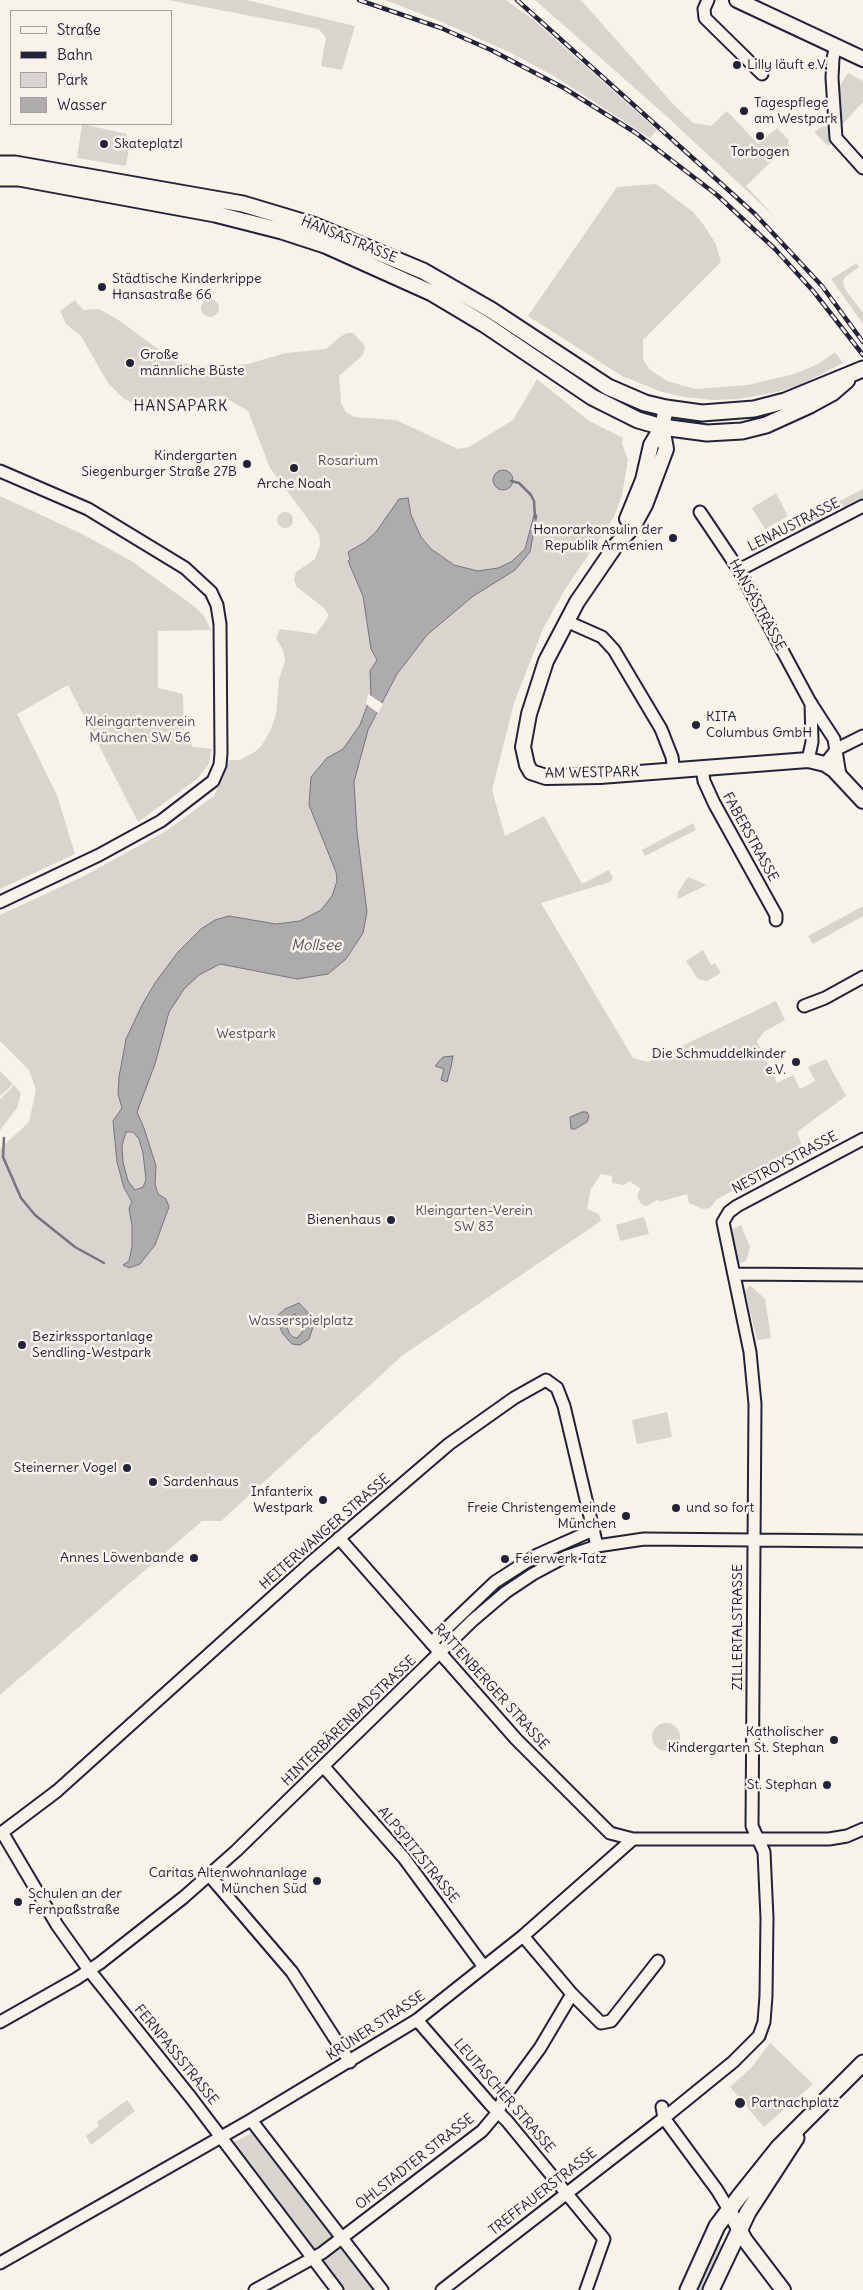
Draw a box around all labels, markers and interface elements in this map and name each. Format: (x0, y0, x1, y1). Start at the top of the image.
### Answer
legend (10, 10, 172, 125)
text: Straße (57, 20, 101, 39)
text: Bahn (57, 45, 93, 64)
place label: Lilly läuft e.V. (747, 57, 828, 73)
marker: Lilly läuft e.V. (731, 59, 743, 71)
text: Park (57, 70, 88, 89)
text: Wasser (57, 95, 107, 114)
place label: Tagespflege am Westpark (754, 95, 837, 128)
marker: Tagespflege am Westpark (738, 105, 750, 117)
marker: Torbogen (754, 130, 766, 142)
place label: Skateplatzl (114, 136, 183, 152)
marker: Skateplatzl (98, 138, 110, 150)
place label: Torbogen (730, 144, 790, 160)
street label: HANSASTRASSE (298, 213, 400, 267)
place label: Städtische Kinderkrippe Hansastraße 66 (112, 271, 262, 304)
marker: Städtische Kinderkrippe Hansastraße 66 (96, 281, 108, 293)
place label: Große männliche Büste (140, 347, 245, 380)
marker: Große männliche Büste (124, 357, 136, 369)
district label: HANSAPARK (132, 398, 230, 416)
place label: Kindergarten Siegenburger Straße 27B (81, 448, 237, 481)
park label: Rosarium (318, 453, 378, 469)
marker: Kindergarten Siegenburger Straße 27B (241, 458, 253, 470)
marker: Arche Noah (288, 462, 300, 474)
place label: Arche Noah (257, 476, 331, 492)
street label: LENAUSTRASSE (745, 495, 843, 555)
place label: Honorarkonsulin der Republik Armenien (533, 522, 663, 554)
marker: Honorarkonsulin der Republik Armenien (667, 532, 679, 544)
street label: HANSASTRASSE (725, 556, 789, 654)
place label: KITA Columbus GmbH (706, 709, 812, 742)
park label: Kleingartenverein München SW 56 (85, 714, 195, 746)
marker: KITA Columbus GmbH (690, 719, 702, 731)
street label: AM WESTPARK (545, 764, 639, 782)
street label: FABERSTRASSE (719, 789, 781, 885)
water label: Mollsee (291, 937, 341, 955)
park label: Westpark (216, 1026, 276, 1042)
place label: Die Schmuddelkinder e.V. (652, 1046, 786, 1078)
marker: Die Schmuddelkinder e.V. (790, 1056, 802, 1068)
street label: NESTROYSTRASSE (729, 1128, 841, 1198)
park label: Kleingarten-Verein SW 83 (415, 1203, 533, 1236)
place label: Bienenhaus (307, 1212, 381, 1228)
marker: Bienenhaus (385, 1214, 397, 1226)
park label: Wasserspielplatz (249, 1313, 353, 1329)
place label: Bezirkssportanlage Sendling-Westpark (32, 1329, 153, 1361)
marker: Bezirkssportanlage Sendling-Westpark (16, 1339, 28, 1351)
place label: Steinerner Vogel (14, 1460, 117, 1476)
marker: Steinerner Vogel (121, 1462, 133, 1474)
street label: HEITERWANGER STRASSE (256, 1471, 394, 1593)
place label: Sardenhaus (163, 1474, 239, 1490)
marker: Sardenhaus (147, 1476, 159, 1488)
place label: Infanterix Westpark (251, 1484, 313, 1516)
marker: Infanterix Westpark (317, 1494, 329, 1506)
place label: Freie Christengemeinde München (467, 1500, 616, 1532)
place label: und so fort (686, 1500, 754, 1516)
marker: und so fort (670, 1502, 682, 1514)
marker: Freie Christengemeinde München (620, 1510, 632, 1522)
place label: Annes Löwenbande (60, 1550, 184, 1566)
place label: Feierwerk Tatz (515, 1551, 607, 1567)
marker: Annes Löwenbande (188, 1552, 200, 1564)
marker: Feierwerk Tatz (499, 1553, 511, 1565)
street label: ZILLERTALSTRASSE (730, 1564, 746, 1690)
street label: RATTENBERGER STRASSE (430, 1621, 552, 1753)
street label: HINTERBÄRENBADSTRASSE (278, 1652, 420, 1790)
place label: Katholischer Kindergarten St. Stephan (667, 1724, 824, 1756)
marker: Katholischer Kindergarten St. Stephan (828, 1734, 840, 1746)
place label: St. Stephan (747, 1777, 817, 1793)
marker: St. Stephan (821, 1779, 833, 1791)
street label: ALPSPITZSTRASSE (374, 1803, 462, 1907)
place label: Caritas Altenwohnanlage München Süd (149, 1865, 307, 1898)
marker: Caritas Altenwohnanlage München Süd (311, 1875, 323, 1887)
place label: Schulen an der Fernpaßstraße (28, 1886, 122, 1918)
marker: Schulen an der Fernpaßstraße (12, 1896, 24, 1908)
street label: KRÜNER STRASSE (324, 1988, 428, 2064)
street label: FERNPASSSTRASSE (130, 2001, 222, 2109)
street label: LEUTASCHER STRASSE (450, 2036, 558, 2156)
place label: Partnachplatz (751, 2095, 839, 2111)
marker: Partnachplatz (733, 2096, 747, 2110)
street label: OHLSTADTER STRASSE (352, 2110, 478, 2214)
street label: TREFFAUERSTRASSE (486, 2145, 600, 2239)

